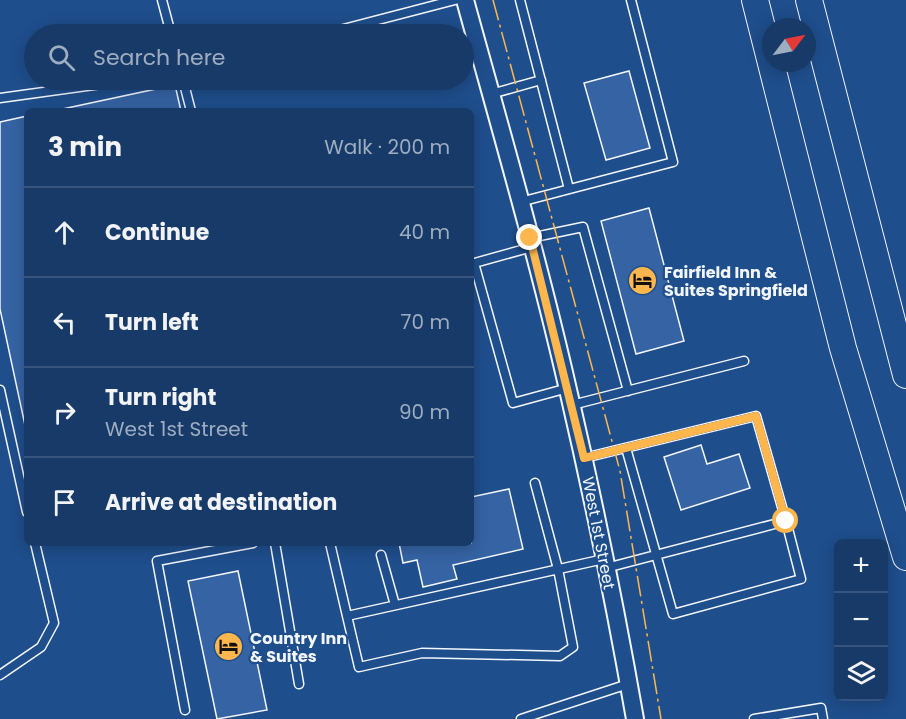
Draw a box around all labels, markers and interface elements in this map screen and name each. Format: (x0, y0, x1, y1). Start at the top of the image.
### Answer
north arrow (762, 18, 816, 72)
search box (24, 24, 474, 90)
icon: search (45, 41, 78, 74)
text: Search here (93, 42, 226, 73)
text: 3 min (48, 129, 122, 165)
text: Walk · 200 m (324, 133, 450, 161)
icon: ahead (48, 216, 81, 249)
text: Continue (105, 217, 209, 248)
text: 40 m (399, 218, 450, 246)
route end (516, 224, 542, 250)
place label: Fairfield Inn & Suites Springfield (664, 261, 808, 302)
hotel icon: Fairfield Inn & Suites Springfield (627, 265, 659, 297)
icon: left (48, 306, 81, 339)
text: Turn left (105, 307, 199, 338)
text: 70 m (401, 308, 450, 336)
text: Turn right (105, 382, 216, 413)
icon: right (48, 396, 81, 429)
text: 90 m (399, 398, 450, 426)
text: West 1st Street (105, 415, 248, 443)
street label: West 1st Street (576, 475, 621, 592)
icon: arrive (48, 486, 81, 519)
text: Arrive at destination (105, 487, 337, 518)
route start (772, 507, 798, 533)
map controls (834, 539, 888, 701)
button: + (834, 539, 888, 593)
button: − (834, 593, 888, 647)
place label: Country Inn & Suites (250, 627, 347, 668)
hotel icon: Country Inn & Suites (213, 631, 245, 663)
button: layers (834, 647, 888, 701)

